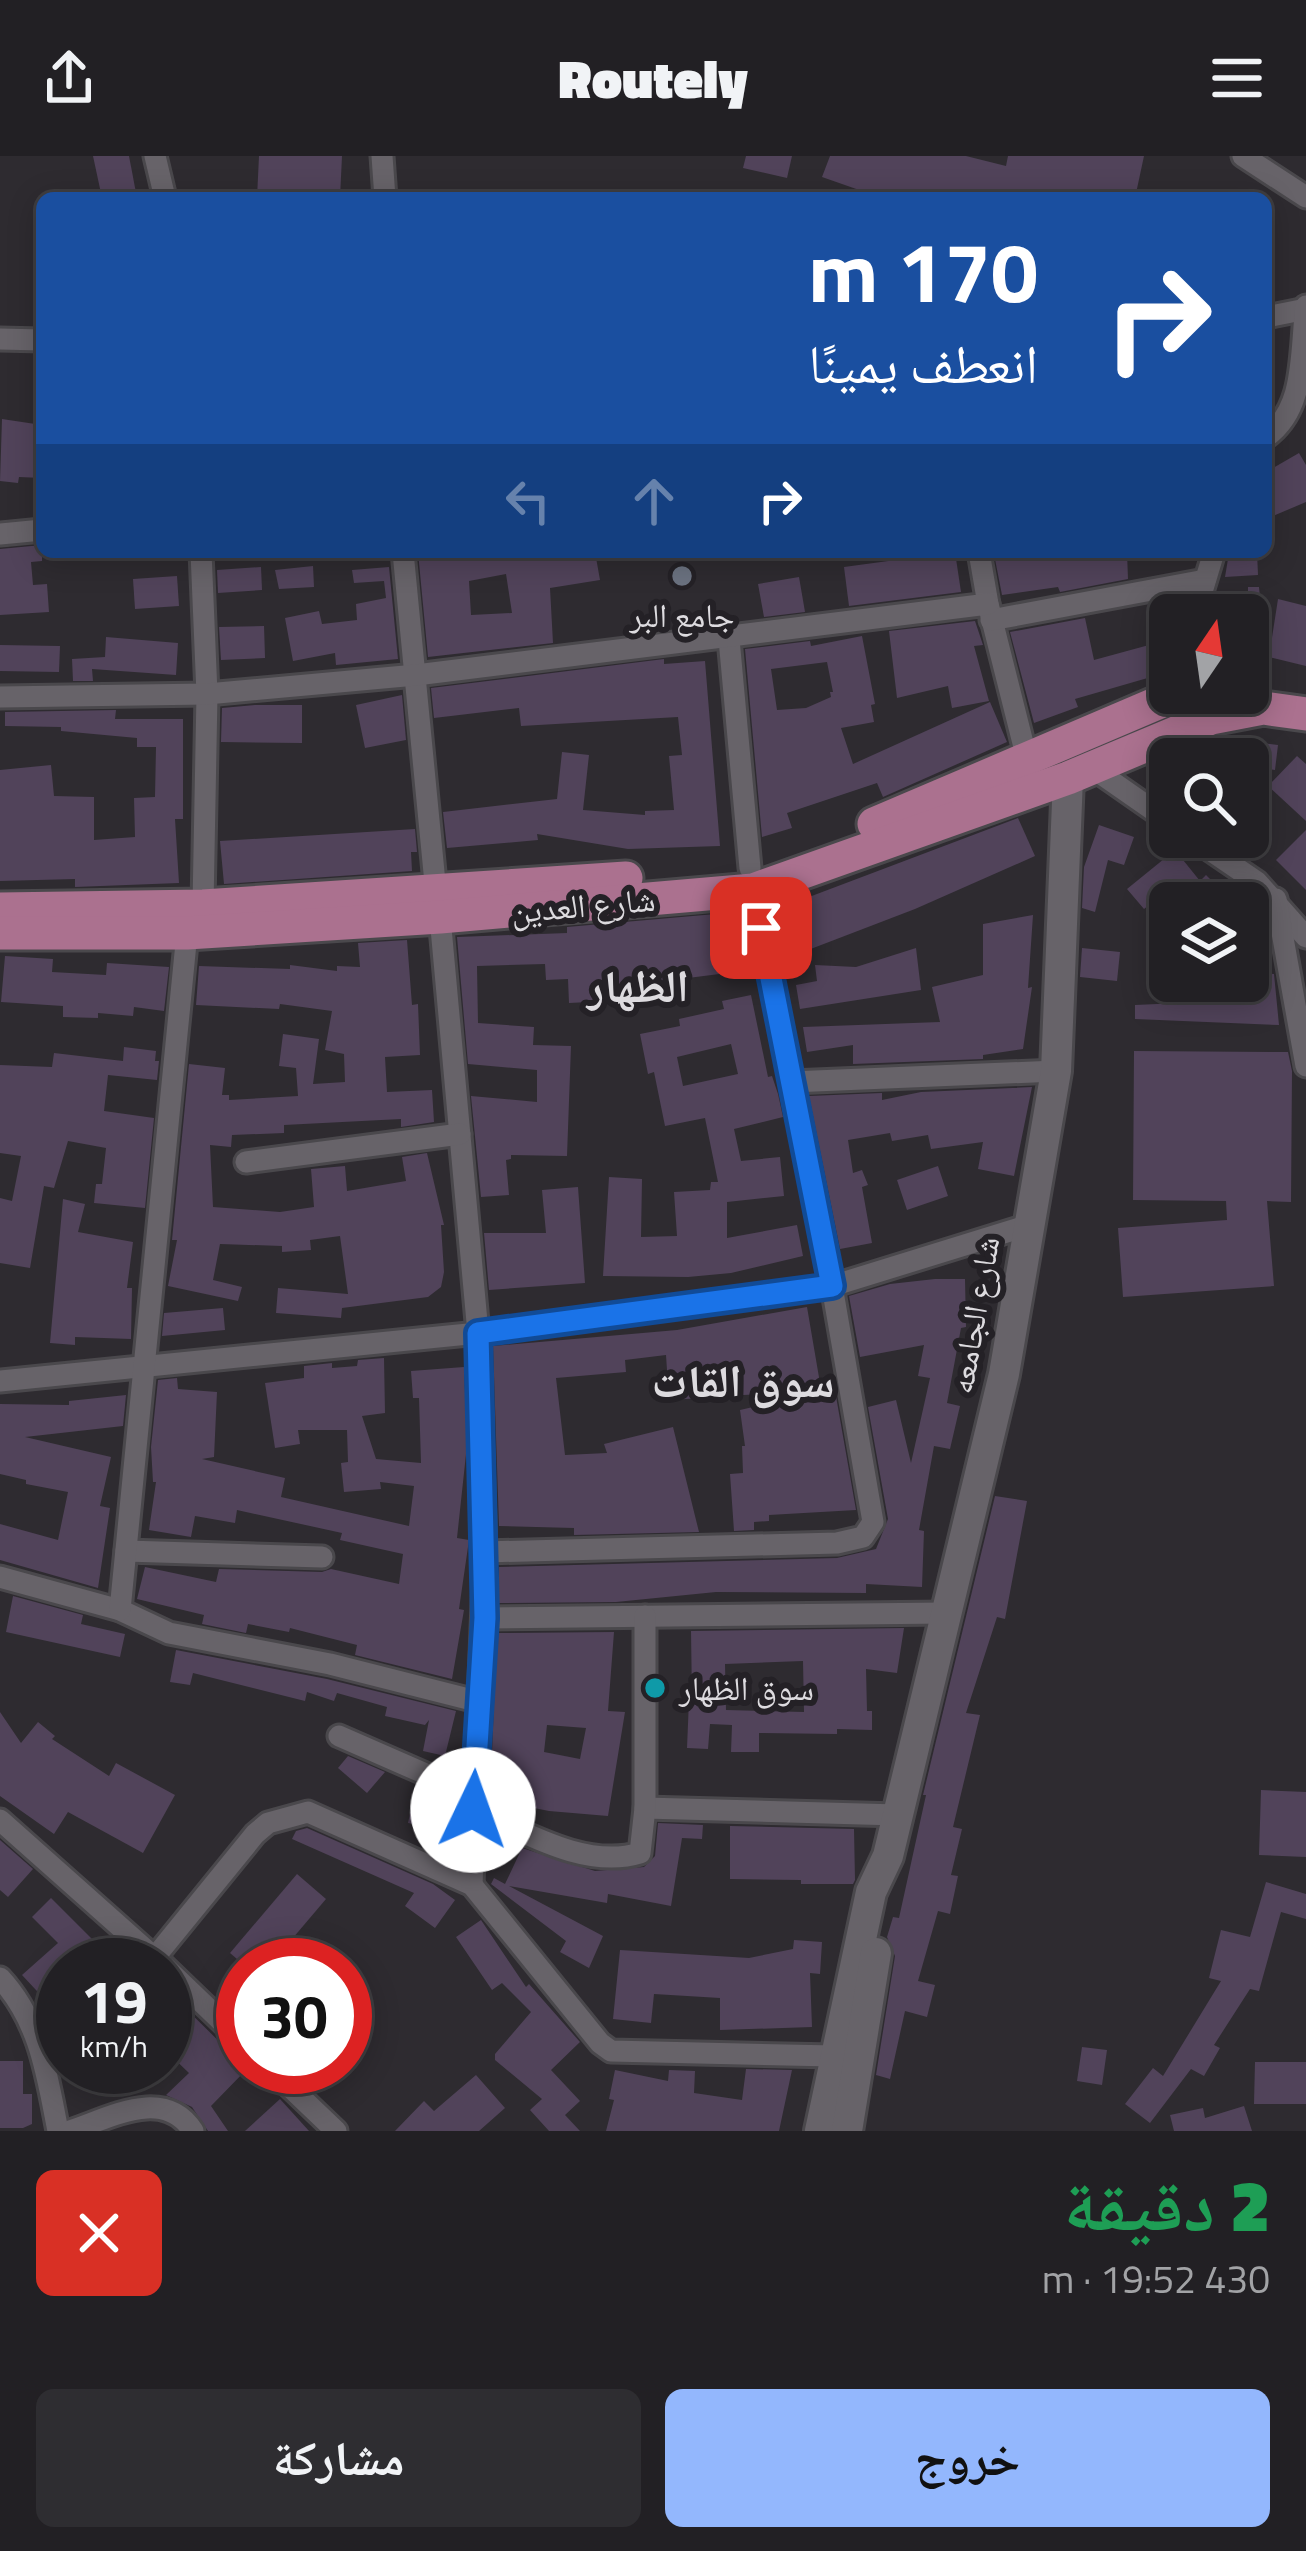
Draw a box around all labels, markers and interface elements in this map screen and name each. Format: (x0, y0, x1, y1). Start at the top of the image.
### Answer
text: Routely (558, 37, 748, 119)
icon: share (36, 45, 102, 111)
icon: menu (1204, 45, 1270, 111)
text: 170 m (808, 207, 1038, 335)
icon: right (1080, 240, 1236, 396)
text: انعطف يمينًا (808, 322, 1038, 404)
icon: left (495, 468, 561, 534)
icon: ahead (621, 468, 687, 534)
icon: right (747, 468, 813, 534)
marker: جامع البر (669, 563, 695, 589)
place label: جامع البر (628, 590, 735, 640)
north arrow (1149, 594, 1269, 714)
map controls (1149, 594, 1269, 1002)
button: search (1149, 738, 1269, 858)
street label: شارع العدين (509, 874, 657, 936)
pin (710, 877, 812, 979)
button: layers (1149, 882, 1269, 1002)
icon: arrive (728, 895, 794, 961)
district label: الظهار (585, 951, 689, 1019)
street label: شارع الجامعه (936, 1232, 1012, 1398)
district label: سوق القات (651, 1346, 835, 1414)
place label: سوق الظهار (678, 1663, 814, 1713)
marker: سوق الظهار (642, 1675, 668, 1701)
position arrow (410, 1747, 536, 1873)
speed limit sign: 30 (216, 1938, 372, 2094)
text: 19 (80, 1955, 148, 2046)
text: km/h (80, 2023, 148, 2069)
text: 2 دقيقة (1064, 2149, 1270, 2259)
button: close (36, 2170, 162, 2296)
text: 430 m · 19:52 (1042, 2249, 1270, 2308)
button: مشاركة (36, 2389, 641, 2527)
button: خروج (665, 2389, 1270, 2527)

